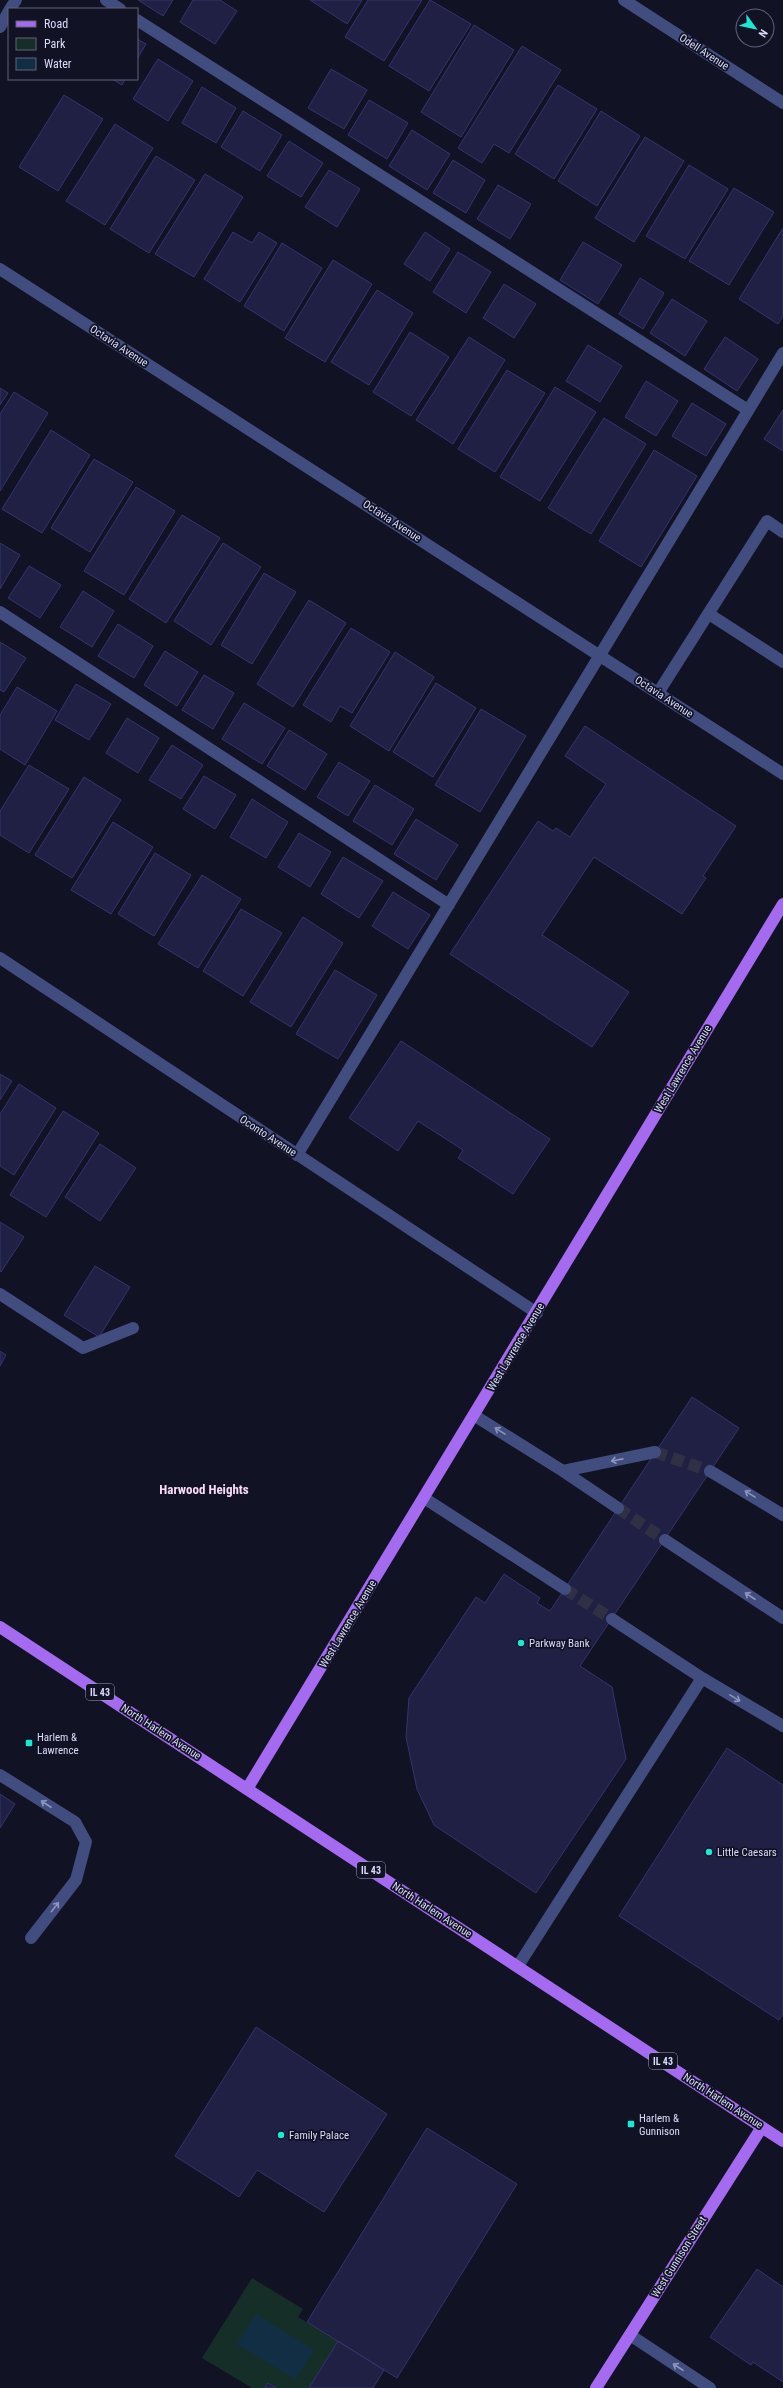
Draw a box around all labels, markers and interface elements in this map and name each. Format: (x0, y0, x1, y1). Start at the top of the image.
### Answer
legend (8, 8, 138, 80)
north arrow (735, 8, 775, 48)
text: Road (44, 17, 68, 31)
text: N (756, 27, 770, 40)
street label: Odell Avenue (677, 31, 731, 73)
text: Park (44, 37, 66, 51)
text: Water (44, 57, 72, 71)
street label: Octavia Avenue (87, 322, 151, 370)
street label: Octavia Avenue (360, 497, 424, 545)
street label: Octavia Avenue (632, 673, 696, 721)
street label: West Lawrence Avenue (652, 1023, 714, 1115)
street label: Oconto Avenue (237, 1113, 299, 1159)
street label: West Lawrence Avenue (485, 1301, 547, 1393)
one-way arrow (494, 1427, 505, 1436)
one-way arrow (611, 1456, 624, 1464)
district label: Harwood Heights (159, 1482, 249, 1497)
one-way arrow (744, 1490, 756, 1498)
street label: West Lawrence Avenue (317, 1578, 379, 1670)
one-way arrow (744, 1592, 756, 1600)
place label: Parkway Bank (529, 1637, 590, 1650)
marker: Parkway Bank (516, 1638, 526, 1648)
road number: IL 43 (86, 1684, 114, 1700)
one-way arrow (729, 1694, 741, 1702)
street label: North Harlem Avenue (119, 1701, 203, 1763)
place label: Harlem & Lawrence (37, 1731, 79, 1757)
marker: Harlem & Lawrence (24, 1738, 34, 1748)
one-way arrow (40, 1800, 52, 1808)
place label: Little Caesars (717, 1846, 777, 1859)
marker: Little Caesars (704, 1847, 714, 1857)
road number: IL 43 (357, 1862, 385, 1878)
street label: North Harlem Avenue (390, 1879, 474, 1941)
one-way arrow (50, 1902, 59, 1913)
road number: IL 43 (649, 2053, 677, 2069)
street label: North Harlem Avenue (681, 2070, 765, 2132)
place label: Harlem & Gunnison (639, 2112, 680, 2138)
marker: Harlem & Gunnison (626, 2119, 636, 2129)
place label: Family Palace (289, 2129, 349, 2142)
marker: Family Palace (276, 2130, 286, 2140)
street label: West Gunnison Street (649, 2214, 709, 2300)
one-way arrow (672, 2362, 684, 2370)

